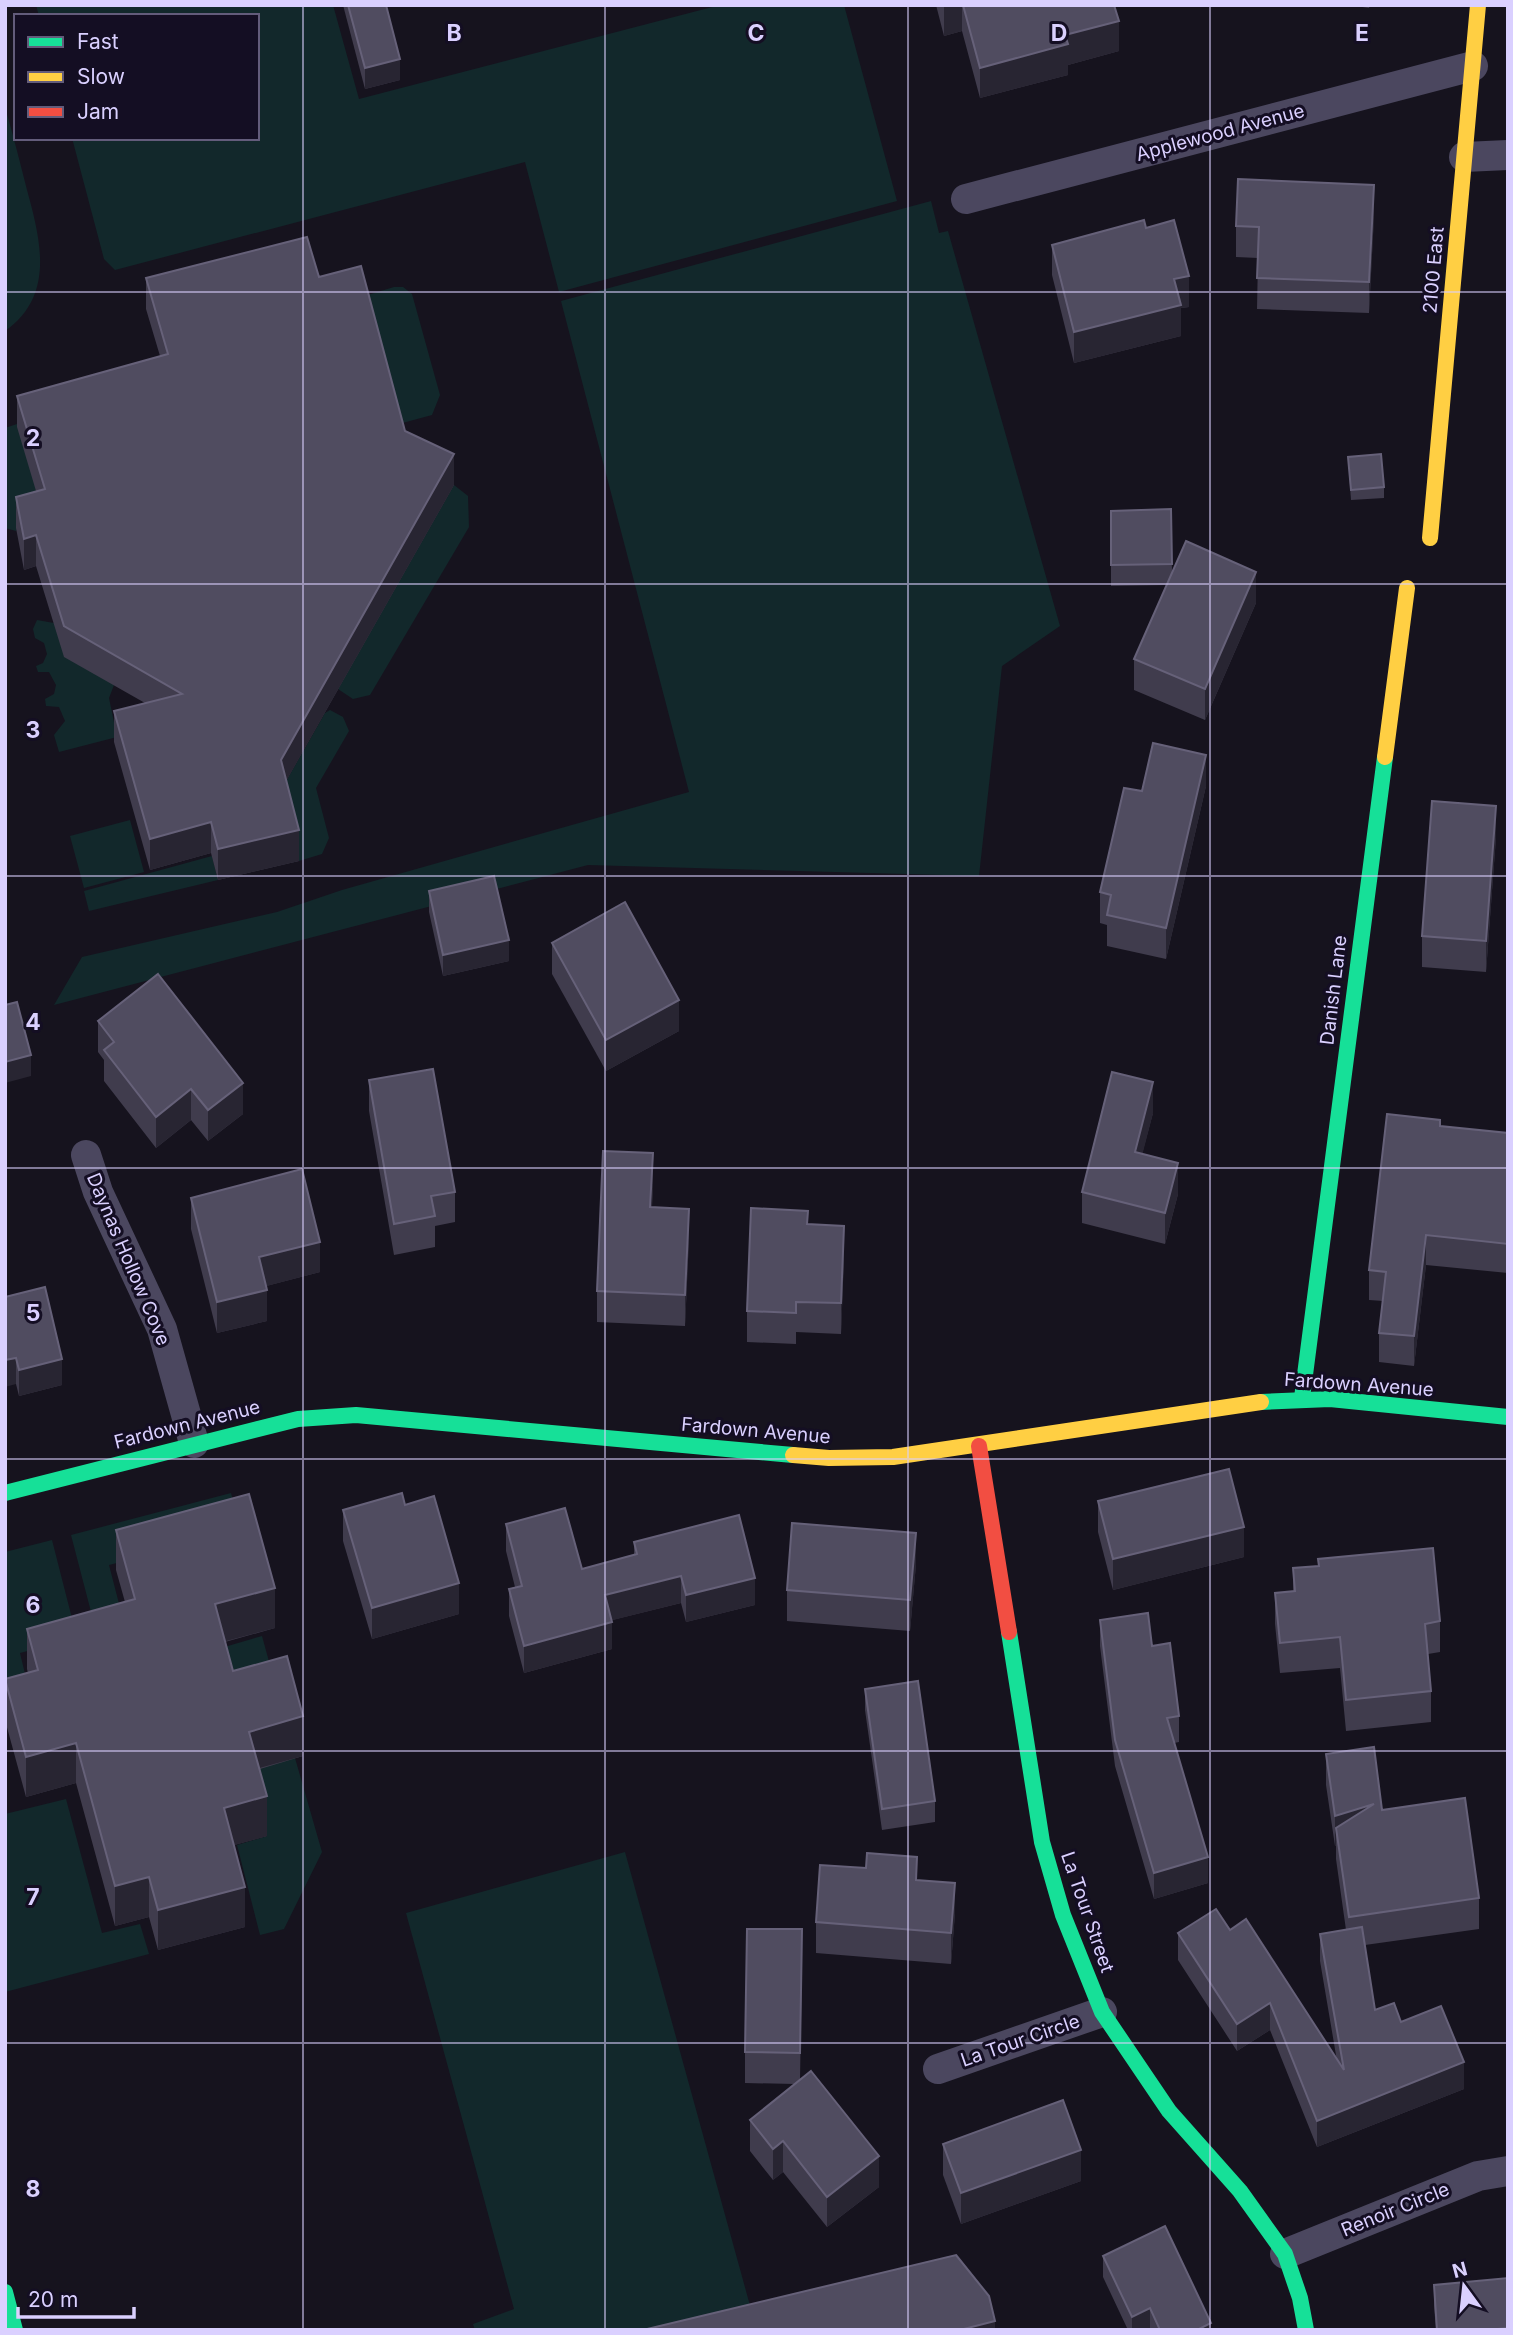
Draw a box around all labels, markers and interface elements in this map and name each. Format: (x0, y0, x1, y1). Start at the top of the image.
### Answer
legend (14, 14, 259, 140)
text: B (446, 19, 462, 47)
text: C (747, 19, 765, 47)
text: D (1051, 19, 1067, 47)
text: E (1355, 19, 1369, 47)
text: Fast (77, 29, 119, 54)
text: Slow (77, 64, 125, 89)
text: Jam (77, 99, 119, 124)
street label: Applewood Avenue (1133, 99, 1307, 166)
street label: 2100 East (1418, 226, 1449, 314)
text: 2 (26, 424, 40, 452)
text: 3 (26, 716, 40, 744)
street label: Danish Lane (1315, 934, 1352, 1046)
text: 4 (25, 1008, 41, 1036)
street label: Daynas Hollow Cove (82, 1170, 175, 1349)
text: 5 (26, 1299, 40, 1327)
street label: Fardown Avenue (1283, 1368, 1434, 1401)
street label: Fardown Avenue (112, 1395, 263, 1454)
street label: Fardown Avenue (680, 1413, 832, 1448)
text: 6 (26, 1591, 40, 1619)
street label: La Tour Street (1056, 1849, 1119, 1976)
text: 7 (26, 1883, 40, 1911)
street label: La Tour Circle (958, 2009, 1083, 2072)
text: 8 (26, 2175, 40, 2203)
street label: Renoir Circle (1338, 2177, 1453, 2242)
north arrow (1429, 2251, 1499, 2321)
text: N (1450, 2257, 1470, 2283)
scale bar (18, 2276, 133, 2320)
text: 20 m (28, 2287, 78, 2312)

